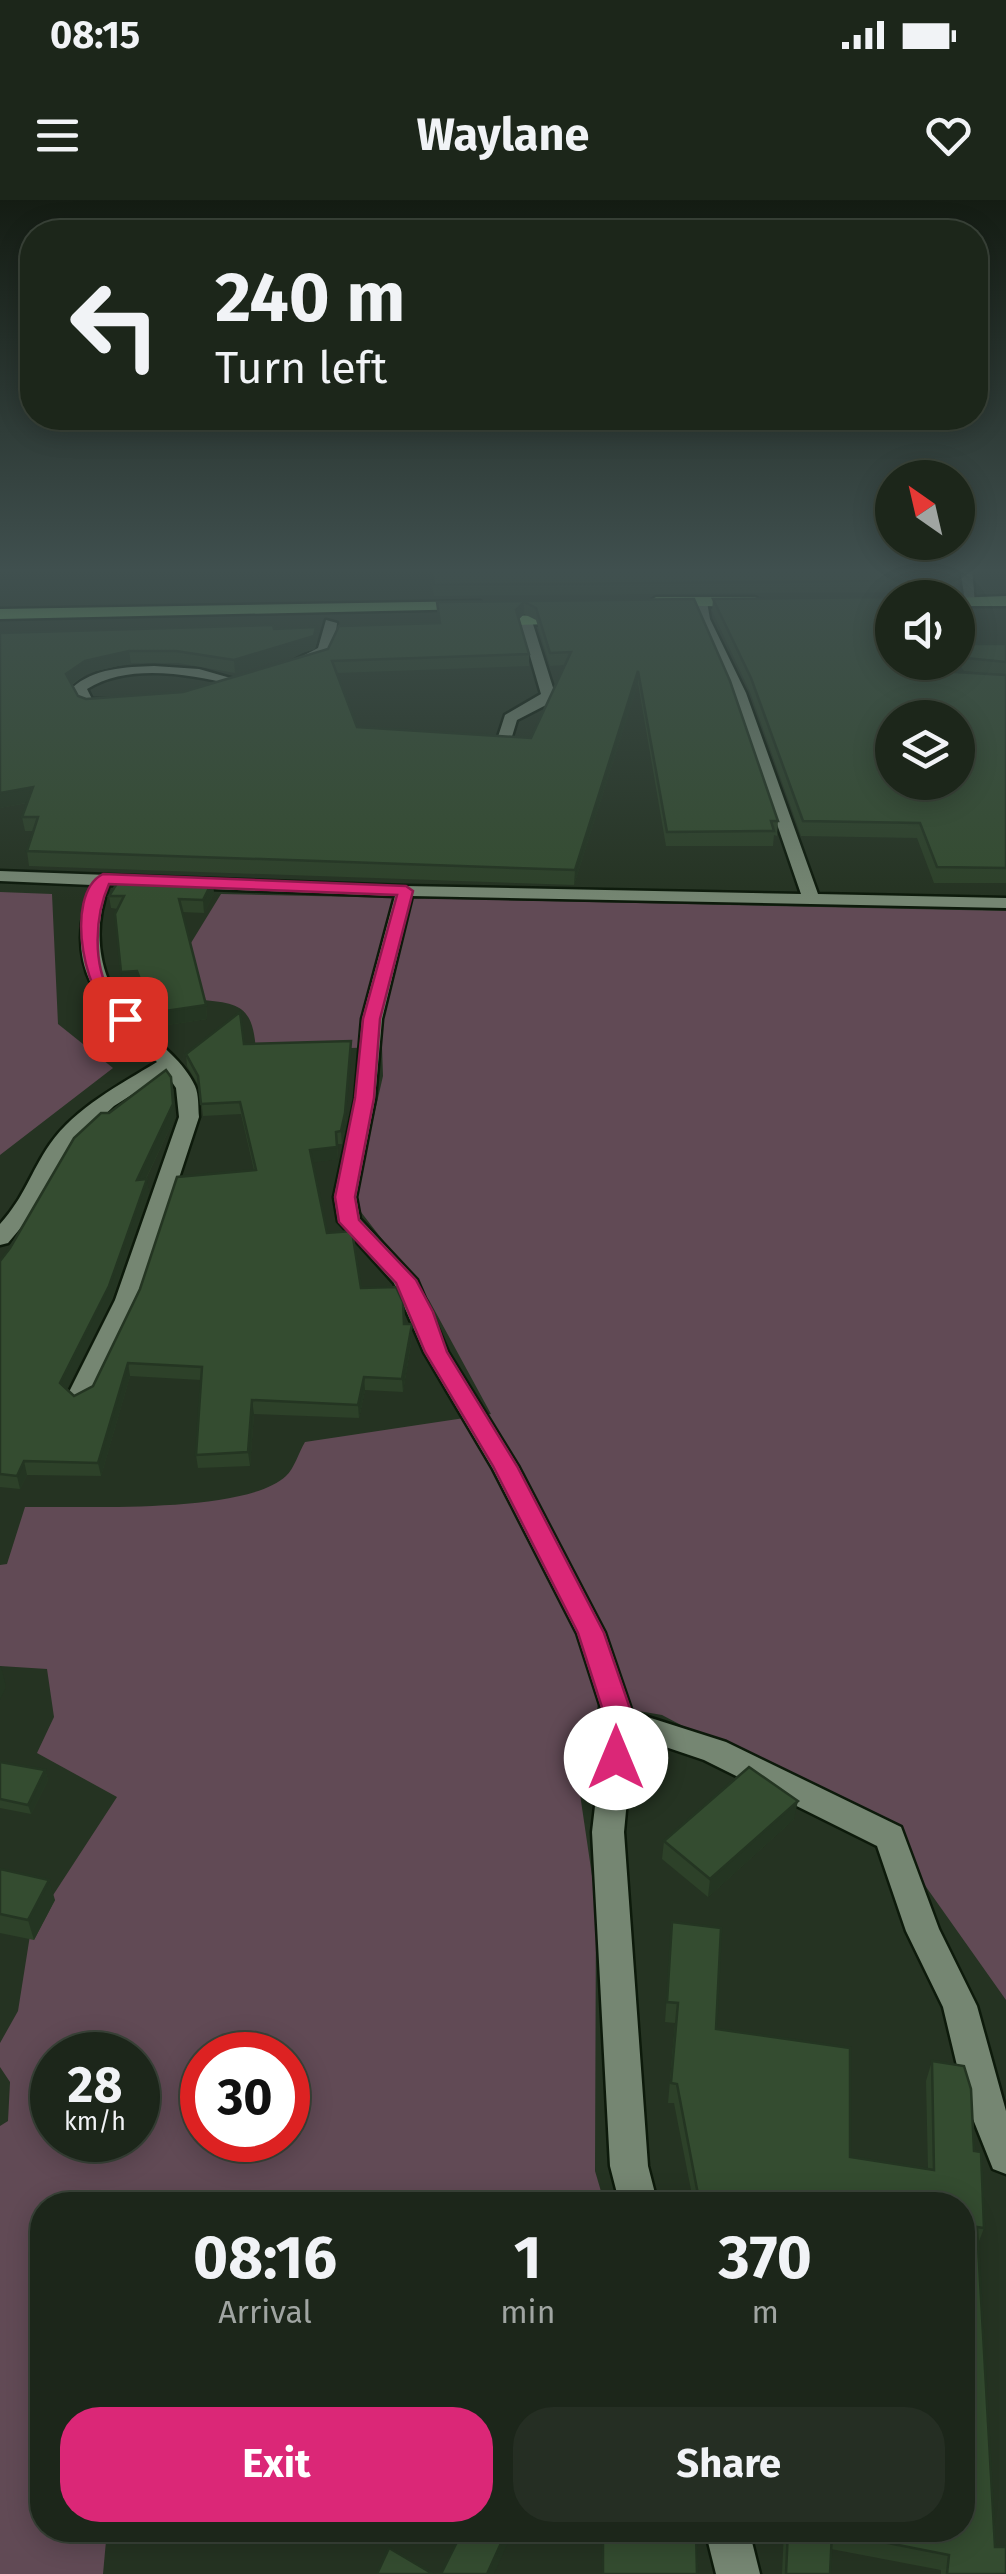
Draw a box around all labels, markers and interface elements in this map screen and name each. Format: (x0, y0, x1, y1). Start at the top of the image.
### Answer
text: 08:15 (50, 12, 140, 58)
icon: menu (30, 108, 85, 163)
text: Waylane (417, 108, 589, 162)
icon: heart (921, 108, 976, 163)
text: 240 m (215, 256, 405, 340)
icon: left (50, 260, 180, 390)
text: Turn left (215, 341, 387, 395)
north arrow (875, 460, 975, 560)
map controls (875, 460, 975, 800)
button: sound (875, 580, 975, 680)
button: layers (875, 700, 975, 800)
pin (83, 977, 168, 1062)
icon: arrive (98, 992, 153, 1047)
position arrow (564, 1706, 668, 1810)
speed limit sign: 30 (180, 2032, 310, 2162)
text: 28 (68, 2055, 122, 2115)
text: km/h (64, 2107, 126, 2137)
text: 08:16 (193, 2222, 337, 2294)
text: 1 (514, 2222, 542, 2294)
text: 370 (718, 2222, 812, 2294)
text: Arrival (218, 2293, 312, 2331)
text: min (500, 2293, 555, 2331)
text: m (751, 2293, 779, 2331)
button: Exit (60, 2407, 493, 2522)
button: Share (513, 2407, 945, 2522)

